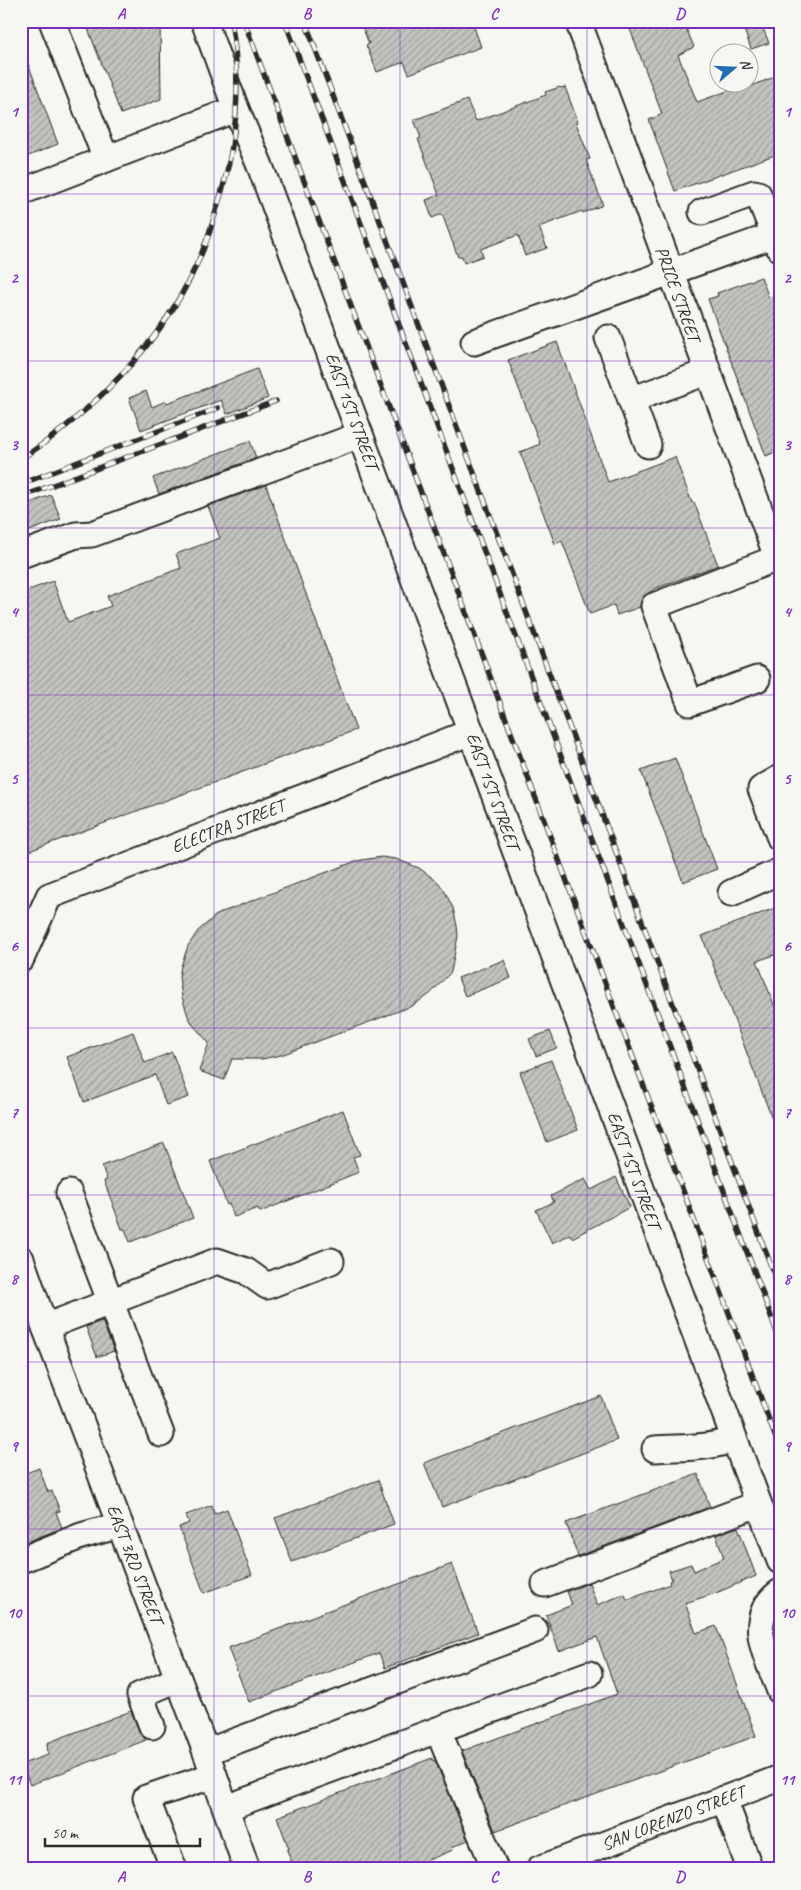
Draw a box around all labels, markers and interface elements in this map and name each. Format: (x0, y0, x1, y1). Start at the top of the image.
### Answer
text: A (117, 4, 127, 24)
text: B (303, 4, 313, 24)
text: C (490, 4, 500, 24)
text: D (675, 4, 686, 24)
north arrow (708, 42, 758, 92)
text: N (736, 57, 756, 73)
text: 1 (10, 102, 19, 122)
text: 1 (783, 102, 792, 122)
street label: PRICE STREET (651, 244, 707, 348)
text: 2 (10, 268, 19, 288)
text: 2 (783, 268, 792, 288)
street label: EAST 1ST STREET (321, 350, 385, 477)
text: 3 (10, 435, 19, 455)
text: 3 (783, 435, 792, 455)
text: 4 (10, 602, 19, 622)
text: 4 (783, 602, 792, 622)
street label: EAST 1ST STREET (462, 730, 526, 857)
text: 5 (11, 769, 20, 789)
text: 5 (784, 769, 793, 789)
street label: ELECTRA STREET (168, 793, 292, 858)
text: 6 (10, 936, 19, 956)
text: 6 (783, 936, 792, 956)
text: 7 (10, 1103, 19, 1123)
text: 7 (783, 1103, 792, 1123)
street label: EAST 1ST STREET (603, 1109, 667, 1236)
text: 8 (10, 1269, 19, 1289)
text: 8 (783, 1269, 792, 1289)
text: 9 (10, 1436, 19, 1456)
text: 9 (783, 1436, 792, 1456)
street label: EAST 3RD STREET (102, 1501, 169, 1631)
text: 10 (7, 1603, 23, 1623)
text: 10 (780, 1603, 796, 1623)
text: 11 (7, 1770, 23, 1790)
text: 11 (780, 1770, 796, 1790)
street label: SAN LORENZO STREET (598, 1779, 751, 1855)
scale bar (45, 1815, 200, 1847)
text: 50 m (52, 1824, 79, 1843)
text: A (117, 1867, 127, 1887)
text: B (303, 1867, 313, 1887)
text: C (490, 1867, 500, 1887)
text: D (675, 1867, 686, 1887)

